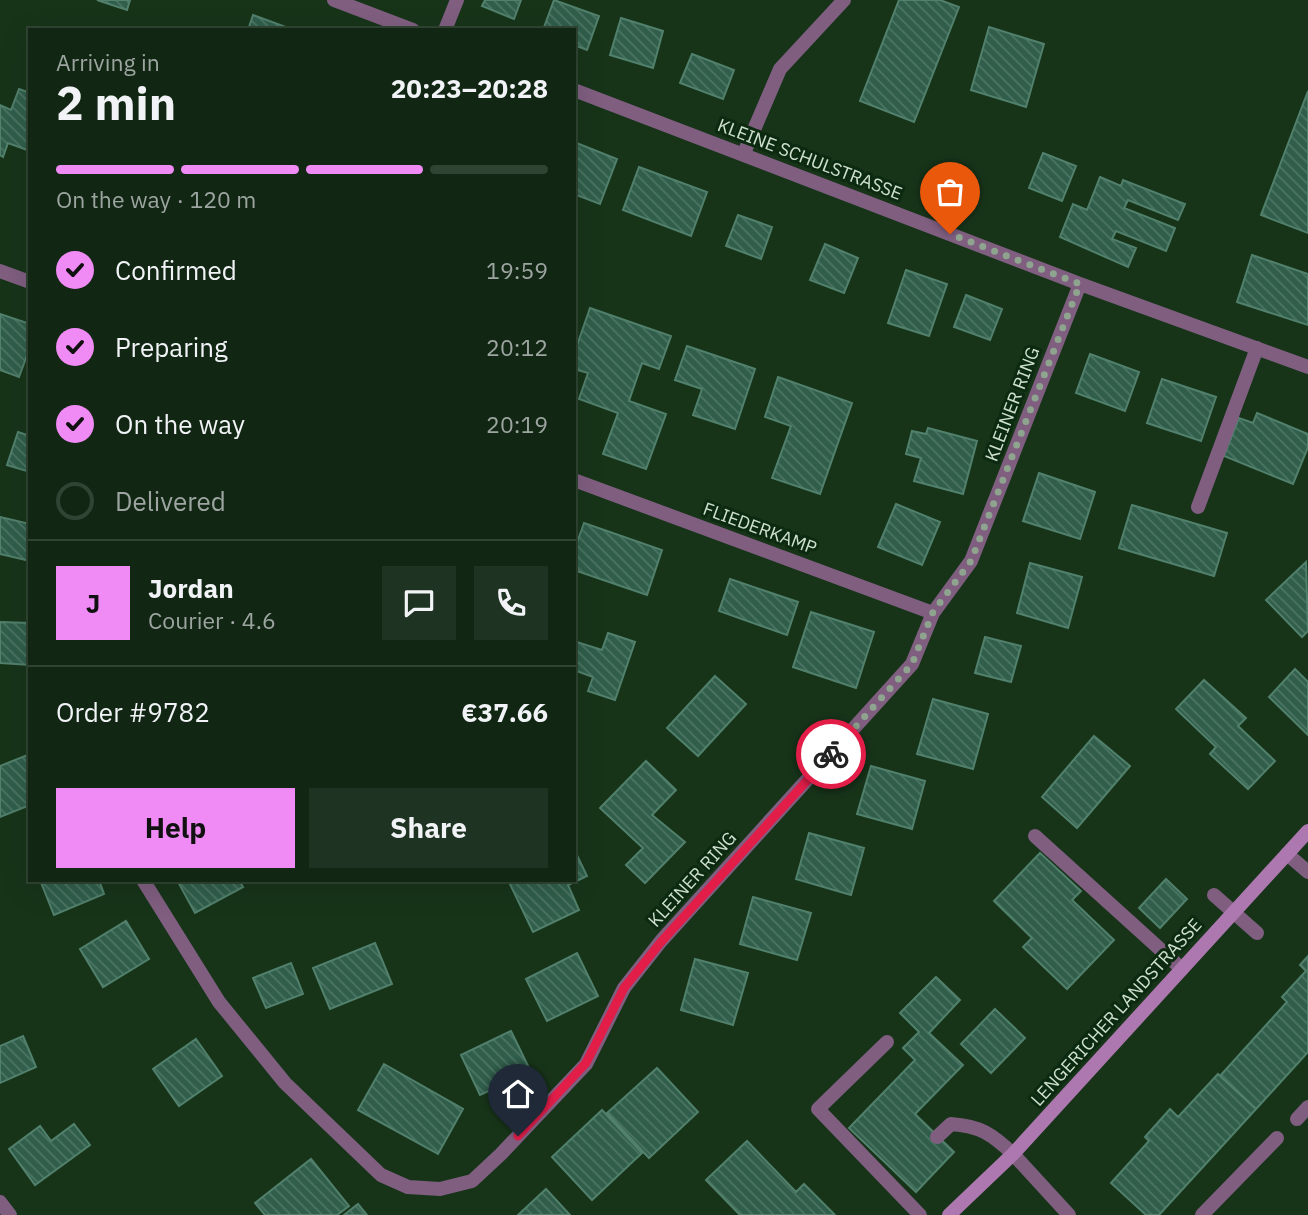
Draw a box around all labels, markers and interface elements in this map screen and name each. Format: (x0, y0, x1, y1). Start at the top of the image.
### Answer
text: Arriving in (56, 47, 160, 77)
text: 20:23–20:28 (391, 71, 548, 105)
text: 2 min (56, 73, 176, 133)
street label: KLEINE SCHULSTRASSE (714, 113, 906, 205)
pin (920, 162, 980, 234)
icon: bag (931, 173, 969, 211)
text: On the way · 120 m (56, 184, 256, 214)
icon: check (56, 251, 94, 289)
text: Confirmed (115, 253, 237, 287)
text: 19:59 (486, 255, 548, 285)
icon: check (56, 328, 94, 366)
text: Preparing (115, 330, 228, 364)
text: 20:12 (486, 332, 548, 362)
street label: KLEINER RING (980, 343, 1044, 465)
icon: check (56, 405, 94, 443)
text: On the way (115, 407, 245, 441)
text: 20:19 (486, 409, 548, 439)
text: Delivered (115, 484, 226, 518)
street label: FLIEDERKAMP (700, 497, 820, 559)
button: chat (382, 566, 456, 640)
button: phone (474, 566, 548, 640)
text: Jordan (148, 571, 234, 605)
text: J (86, 586, 100, 620)
text: Courier · 4.6 (148, 605, 276, 635)
text: Order #9782 (56, 695, 210, 729)
text: €37.66 (461, 695, 548, 729)
courier (796, 719, 866, 789)
icon: bike (812, 735, 850, 773)
button: Help (56, 788, 295, 868)
button: Share (309, 788, 548, 868)
street label: KLEINER RING (643, 826, 741, 932)
street label: LENGERICHER LANDSTRASSE (1026, 913, 1206, 1111)
pin (488, 1064, 548, 1136)
icon: home (499, 1075, 537, 1113)

